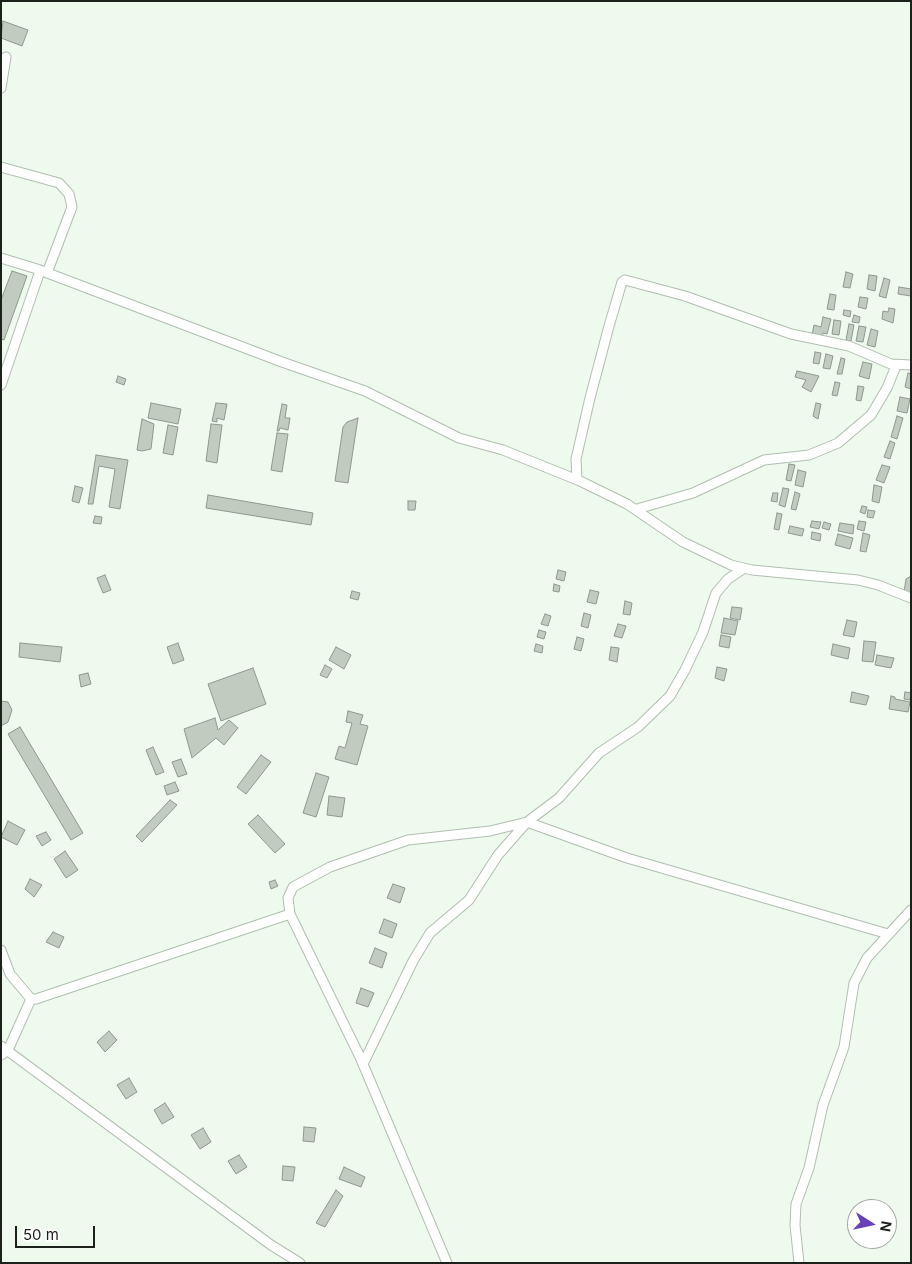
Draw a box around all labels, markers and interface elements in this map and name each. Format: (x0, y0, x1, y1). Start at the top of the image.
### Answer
north arrow (847, 1199, 897, 1249)
scale bar (18, 1216, 98, 1248)
text: N (877, 1220, 896, 1233)
text: 50 m (23, 1225, 59, 1244)

